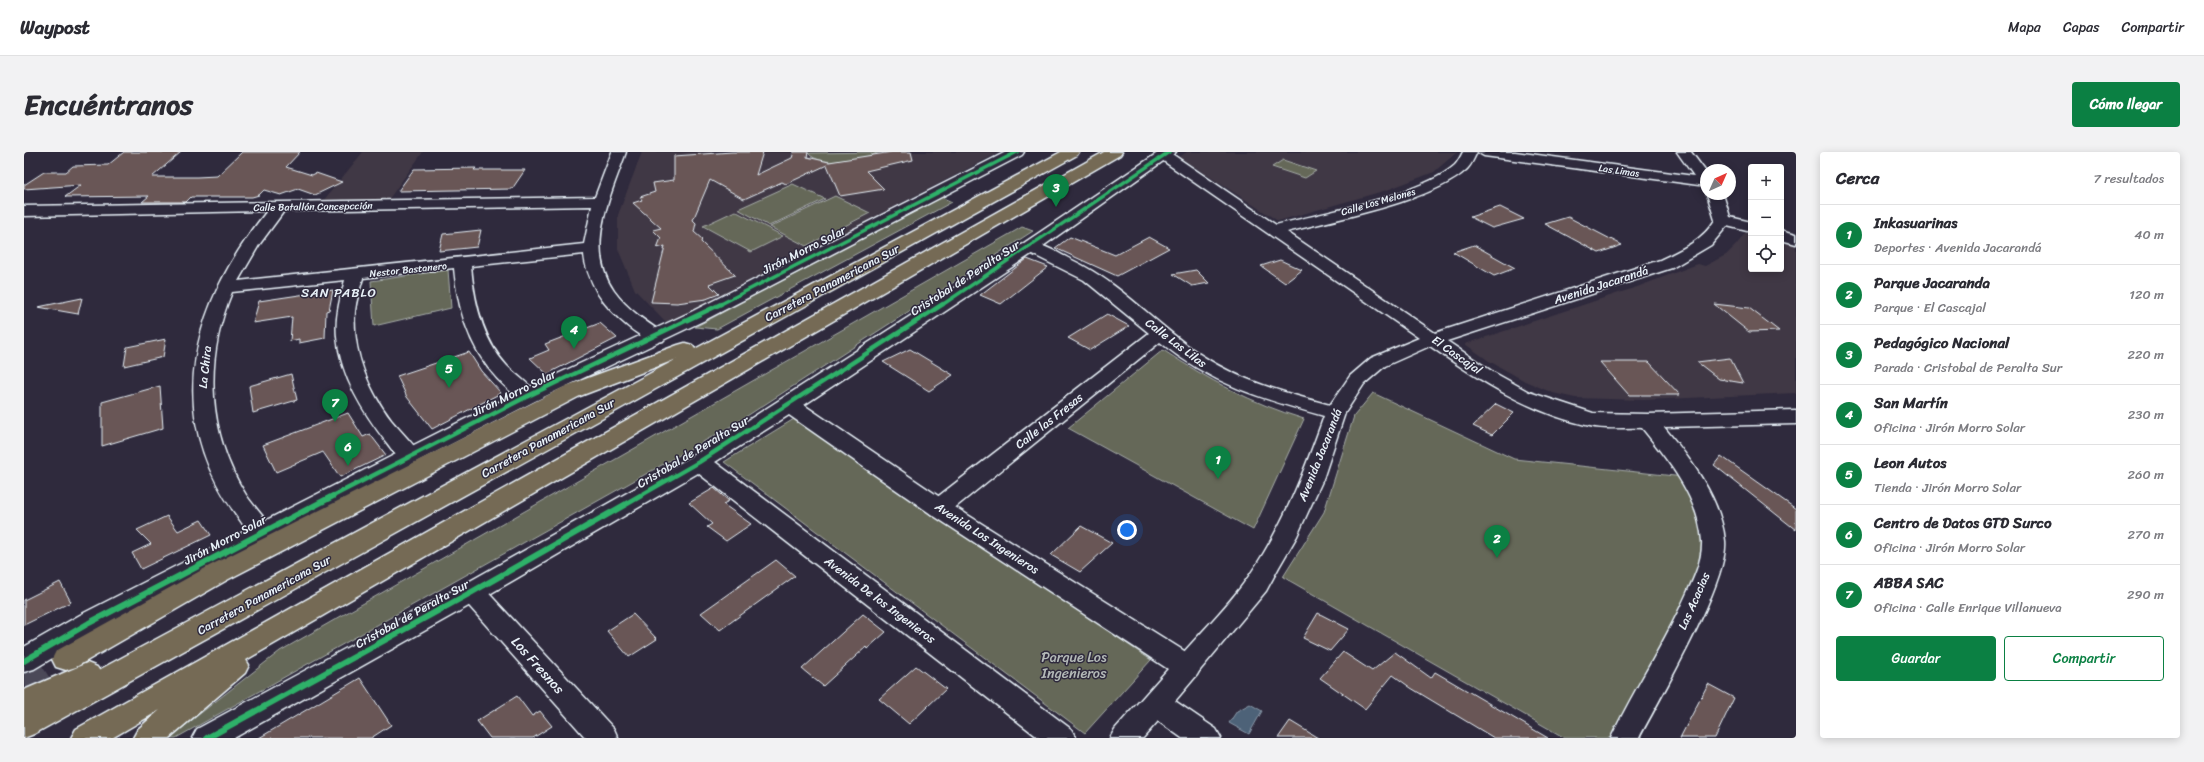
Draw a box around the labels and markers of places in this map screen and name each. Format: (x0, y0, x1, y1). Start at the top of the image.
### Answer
pin: 3 (1043, 174, 1069, 207)
pin: 4 (561, 316, 587, 349)
pin: 5 (436, 355, 462, 388)
pin: 7 (322, 389, 348, 422)
pin: 6 (335, 433, 361, 466)
pin: 1 (1205, 446, 1231, 479)
pin: 2 (1484, 525, 1510, 558)

